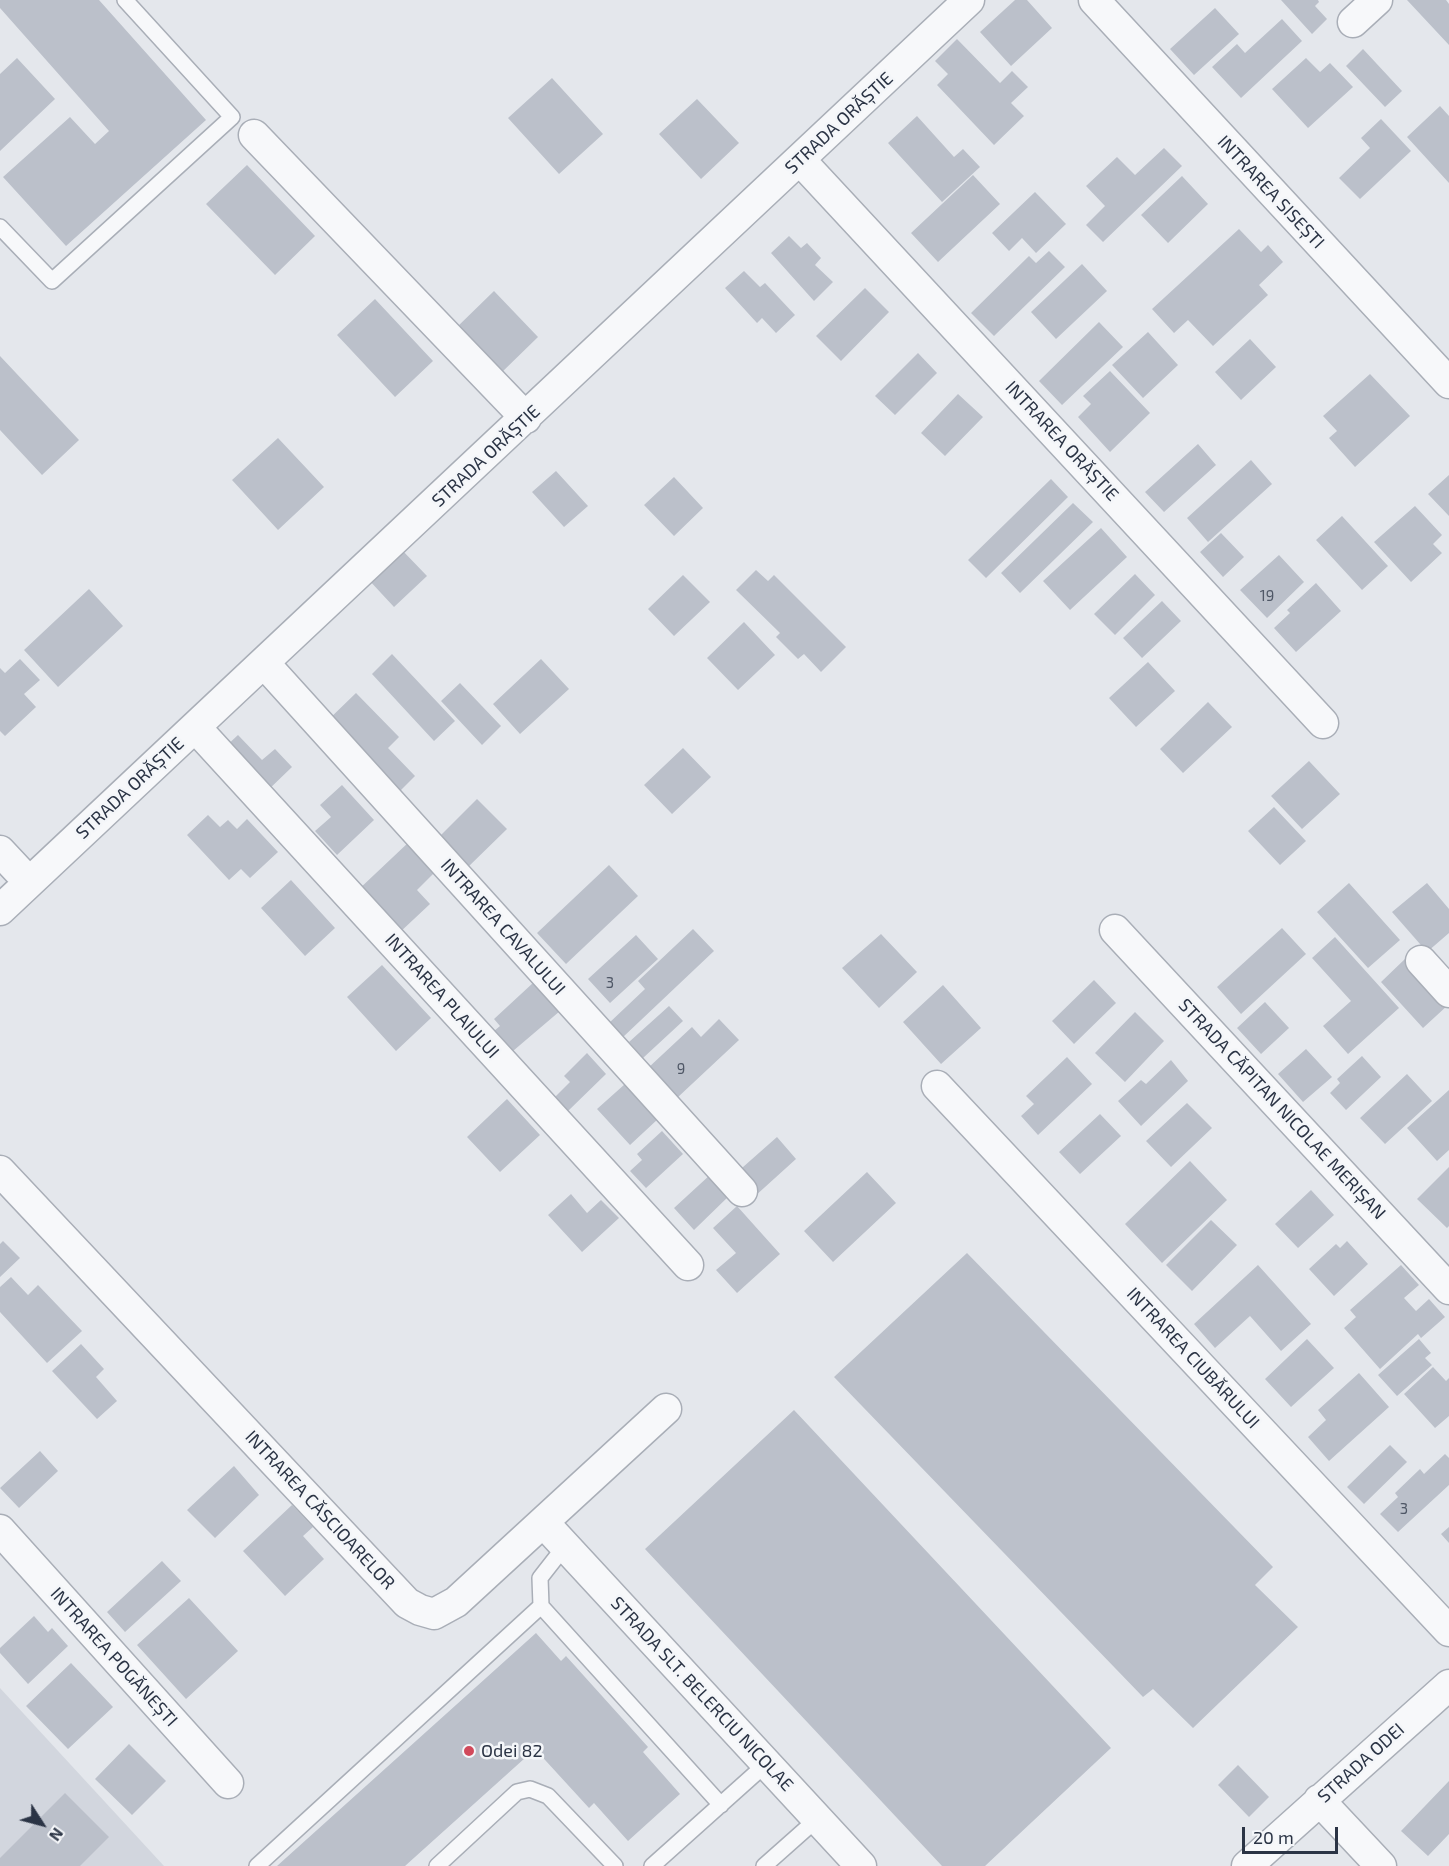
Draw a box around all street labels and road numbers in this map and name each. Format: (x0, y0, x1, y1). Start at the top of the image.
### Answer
street label: STRADA ORĂȘTIE (781, 67, 897, 179)
street label: INTRAREA SISEȘTI (1213, 131, 1329, 253)
street label: INTRAREA ORĂȘTIE (1001, 376, 1123, 506)
street label: STRADA ORĂȘTIE (428, 400, 544, 512)
street label: STRADA ORĂȘTIE (72, 732, 188, 844)
street label: INTRAREA CAVALULUI (436, 855, 570, 999)
street label: INTRAREA PLAIULUI (380, 929, 504, 1063)
street label: STRADA CĂPITAN NICOLAE MERIȘAN (1174, 994, 1390, 1224)
street label: INTRAREA CIUBĂRULUI (1122, 1283, 1264, 1433)
street label: INTRAREA CĂSCIOARELOR (241, 1426, 399, 1594)
street label: INTRAREA POGĂNEȘTI (46, 1583, 182, 1731)
street label: STRADA SLT. BELERCIU NICOLAE (606, 1592, 798, 1796)
street label: STRADA ODEI (1313, 1719, 1409, 1807)

